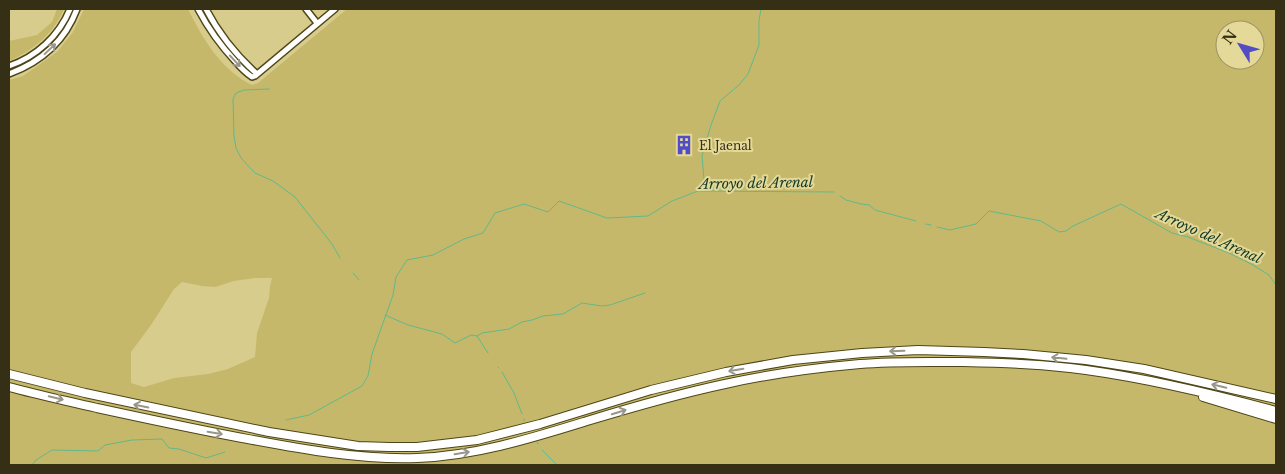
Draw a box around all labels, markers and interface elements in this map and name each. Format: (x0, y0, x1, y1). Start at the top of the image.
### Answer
north arrow (1215, 20, 1265, 70)
text: N (1218, 27, 1241, 48)
one-way arrow (44, 43, 56, 55)
one-way arrow (229, 55, 241, 68)
building icon: El Jaenal (673, 134, 695, 156)
place label: El Jaenal (699, 138, 752, 153)
water label: Arroyo del Arenal (697, 173, 814, 193)
water label: Arroyo del Arenal (1151, 204, 1265, 268)
one-way arrow (889, 347, 905, 356)
one-way arrow (1052, 353, 1068, 362)
one-way arrow (728, 366, 744, 376)
one-way arrow (1212, 381, 1228, 390)
one-way arrow (48, 394, 64, 403)
one-way arrow (134, 401, 150, 410)
one-way arrow (611, 406, 627, 416)
one-way arrow (206, 428, 222, 438)
one-way arrow (454, 448, 470, 458)

